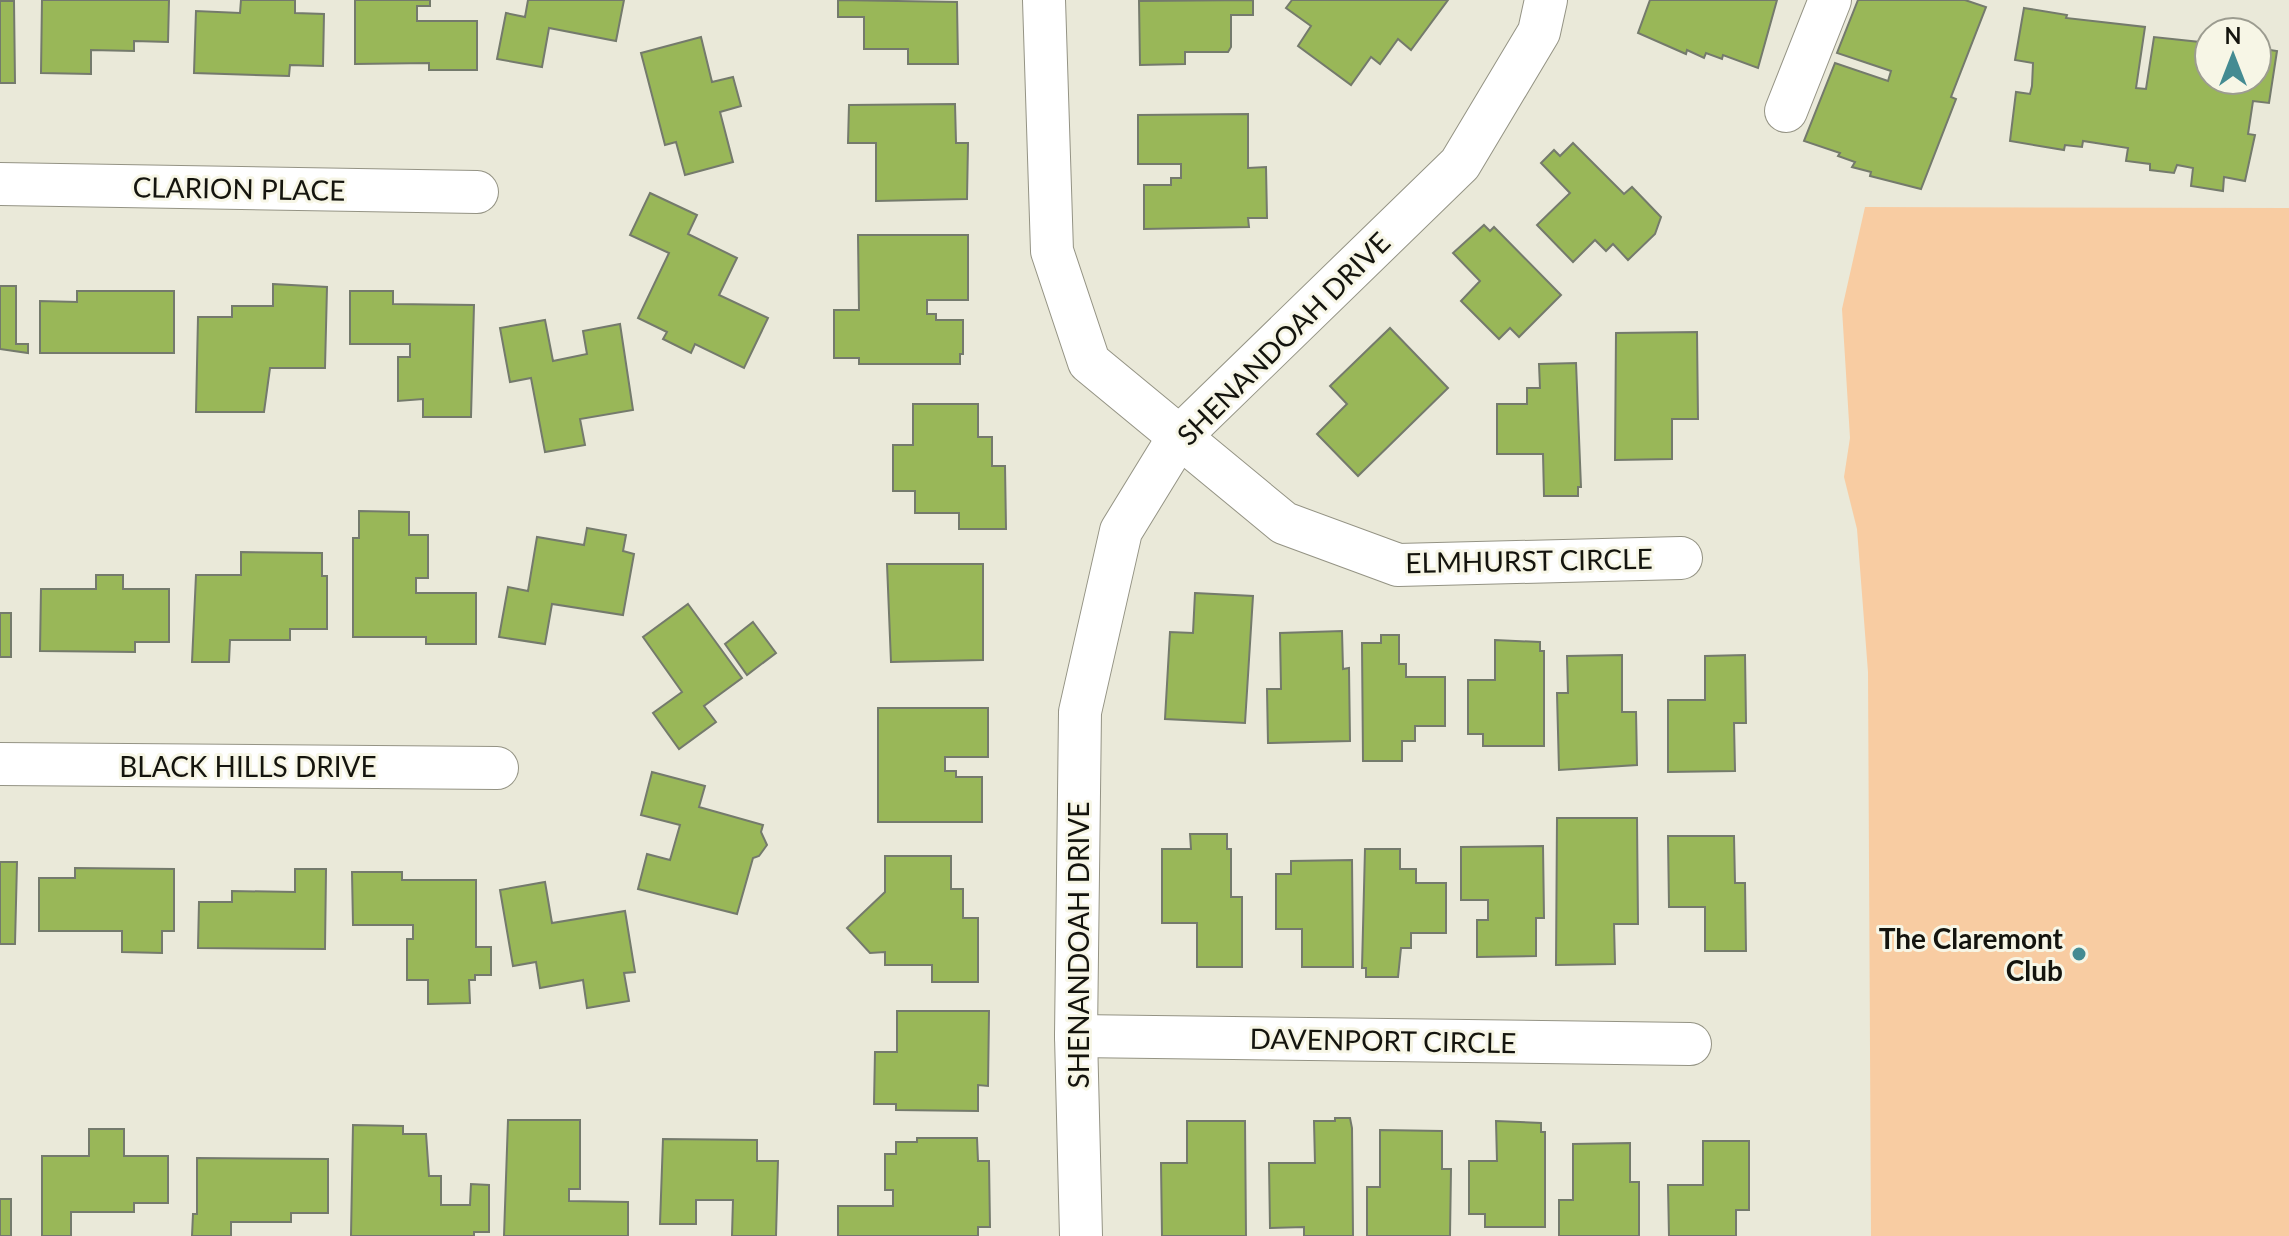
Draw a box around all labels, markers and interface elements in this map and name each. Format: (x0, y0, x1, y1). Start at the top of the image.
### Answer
north arrow (2193, 16, 2273, 96)
text: N (2225, 22, 2241, 49)
street label: CLARION PLACE (132, 169, 346, 207)
street label: SHENANDOAH DRIVE (1170, 225, 1396, 451)
street label: ELMHURST CIRCLE (1405, 541, 1653, 579)
street label: BLACK HILLS DRIVE (119, 749, 377, 783)
street label: SHENANDOAH DRIVE (1061, 802, 1095, 1088)
place label: The Claremont Club (1879, 921, 2064, 987)
marker: The Claremont Club (2070, 945, 2088, 963)
street label: DAVENPORT CIRCLE (1249, 1021, 1517, 1059)

